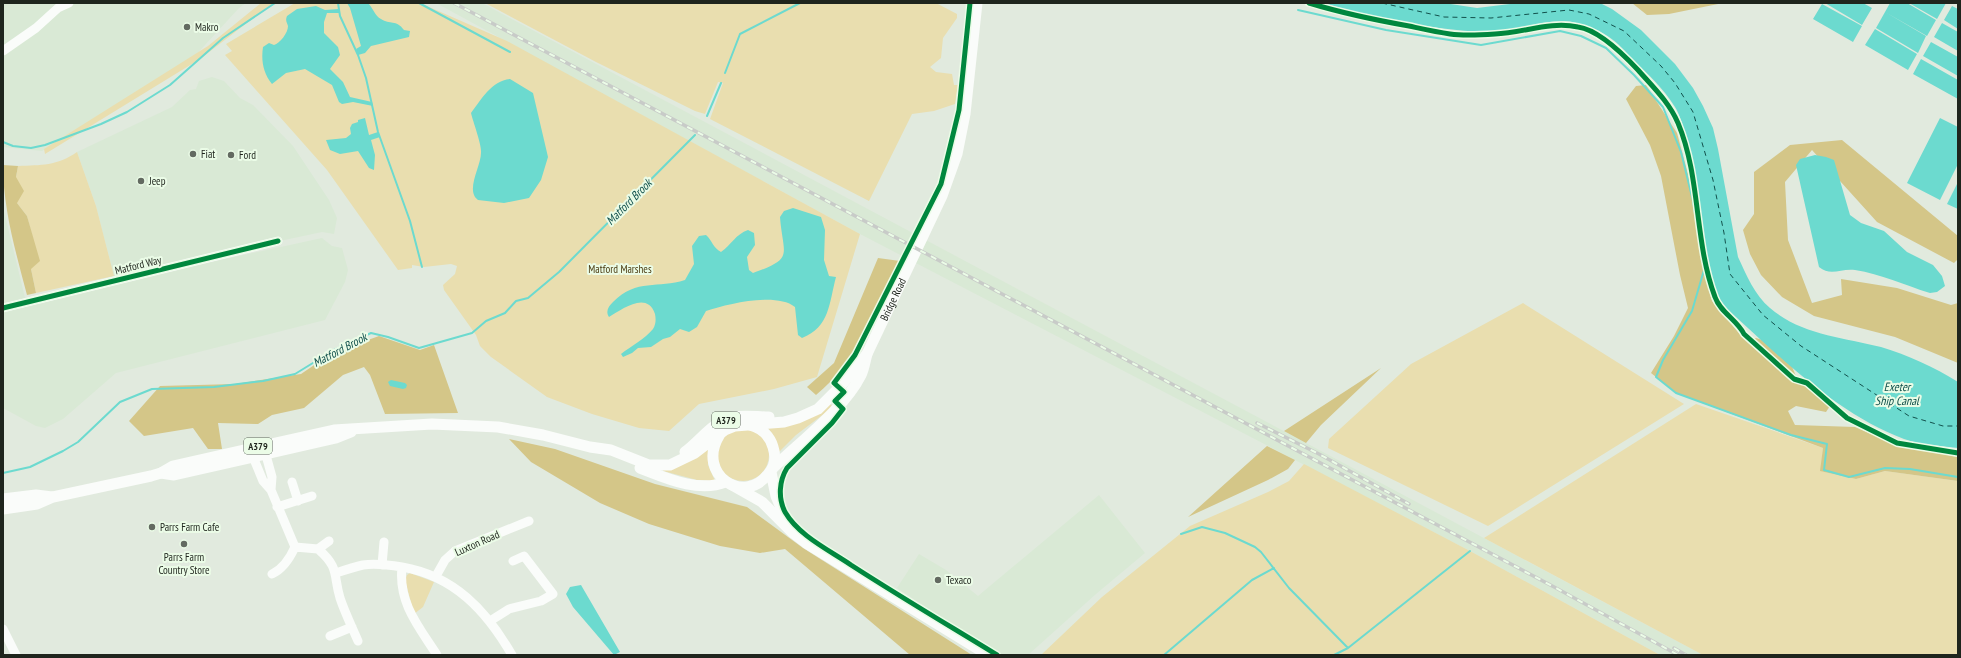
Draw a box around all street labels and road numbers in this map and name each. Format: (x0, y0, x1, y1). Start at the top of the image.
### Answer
street label: Matford Way (113, 252, 164, 278)
street label: Bridge Road (877, 275, 909, 323)
road number: A379 (712, 412, 740, 428)
road number: A379 (244, 438, 272, 454)
street label: Luxton Road (453, 527, 502, 559)

